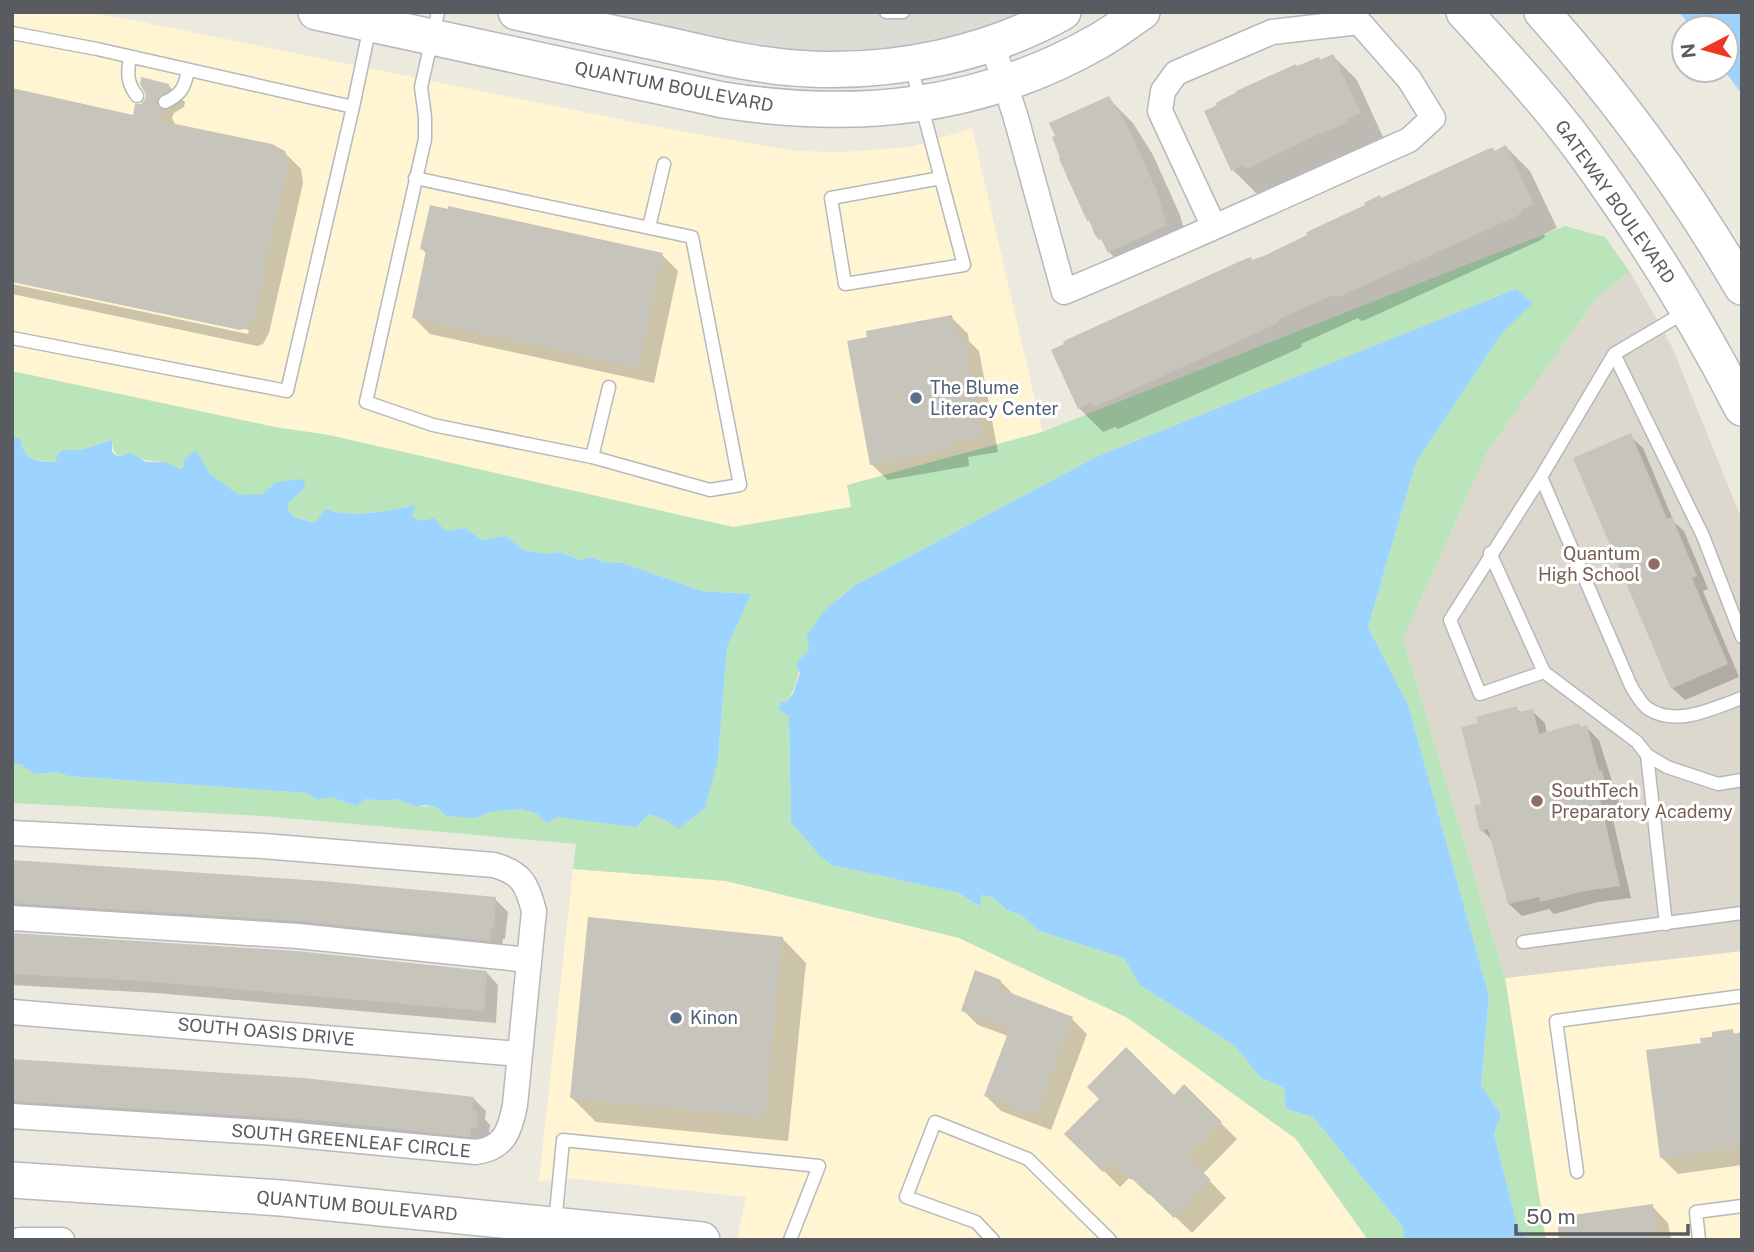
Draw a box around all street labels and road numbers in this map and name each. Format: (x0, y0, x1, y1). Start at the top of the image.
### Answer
street label: QUANTUM BOULEVARD (573, 57, 775, 116)
street label: GATEWAY BOULEVARD (1551, 116, 1680, 287)
street label: SOUTH OASIS DRIVE (177, 1013, 356, 1050)
street label: SOUTH GREENLEAF CIRCLE (230, 1120, 472, 1161)
street label: QUANTUM BOULEVARD (256, 1186, 458, 1225)

